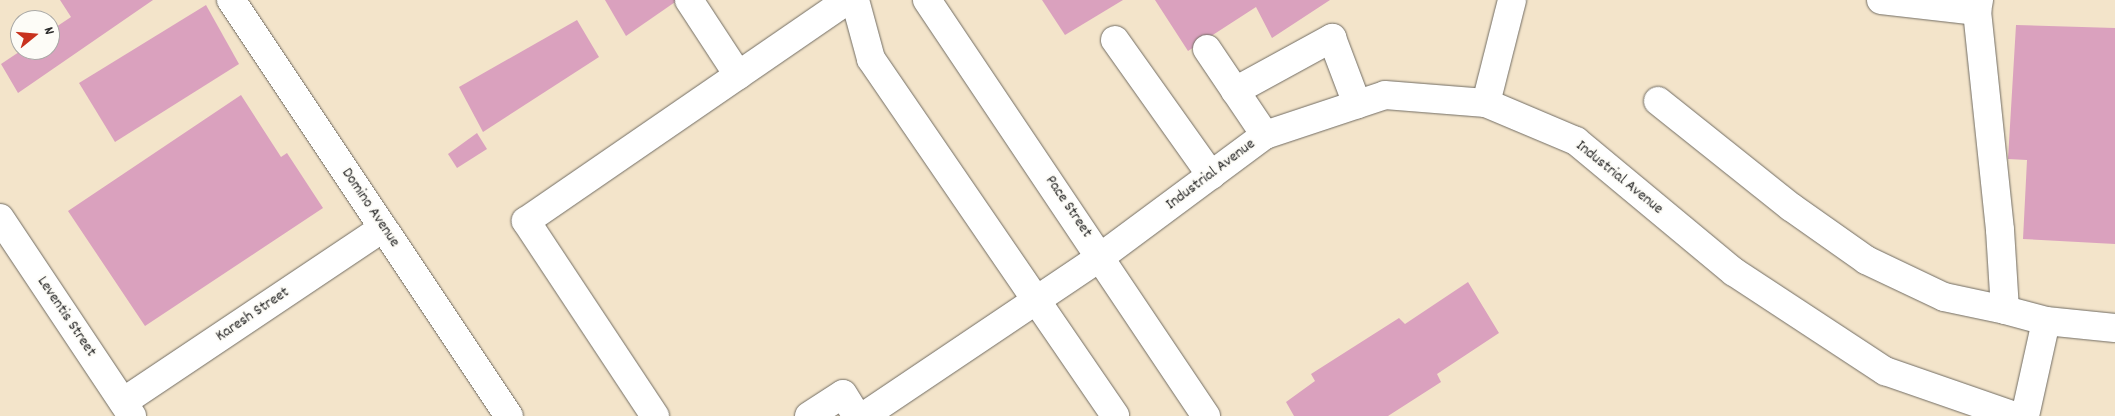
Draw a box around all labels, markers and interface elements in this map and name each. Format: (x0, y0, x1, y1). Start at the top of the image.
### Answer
north arrow (10, 10, 60, 60)
text: N (38, 25, 59, 37)
street label: Industrial Avenue (1162, 135, 1260, 215)
street label: Industrial Avenue (1571, 137, 1667, 219)
street label: Domino Avenue (337, 165, 403, 251)
street label: Pace Street (1040, 172, 1096, 242)
street label: Leventis Street (32, 273, 100, 361)
street label: Karesh Street (213, 283, 293, 347)

